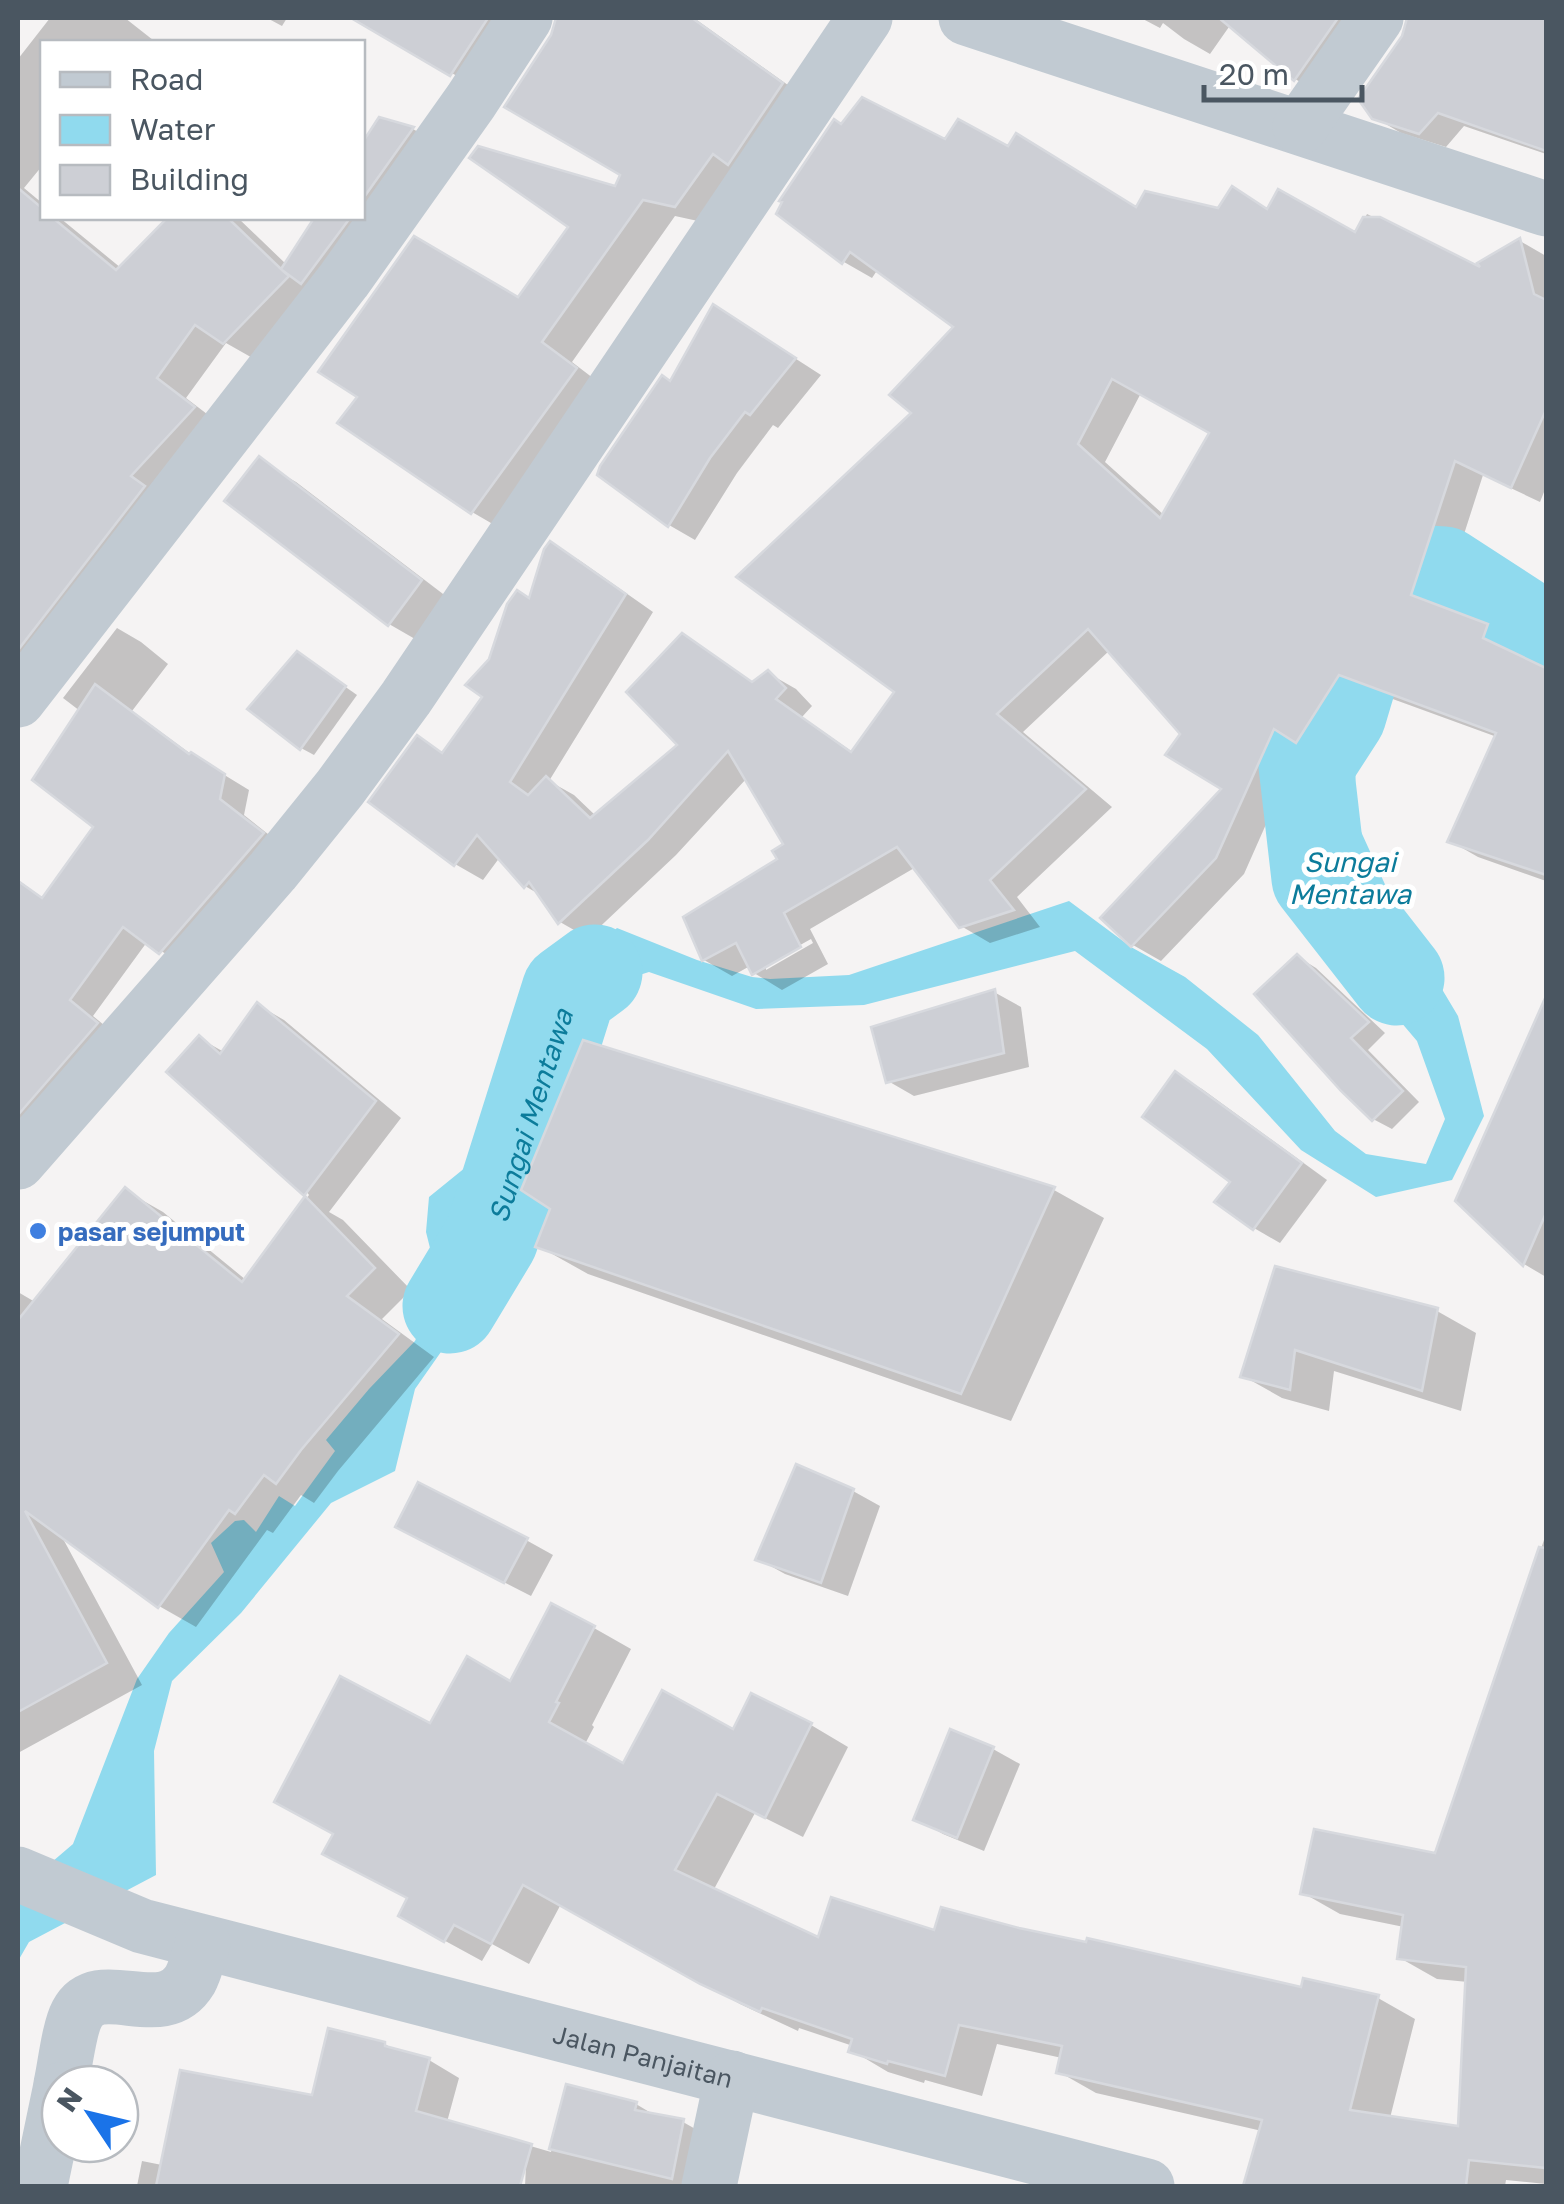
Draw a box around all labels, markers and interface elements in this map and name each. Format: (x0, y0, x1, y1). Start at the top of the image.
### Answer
legend (40, 40, 365, 220)
scale bar (1204, 40, 1362, 102)
text: 20 m (1219, 56, 1289, 92)
text: Road (130, 61, 204, 97)
text: Water (130, 111, 216, 147)
text: Building (130, 161, 249, 197)
water label: Sungai Mentawa (1289, 845, 1412, 910)
water label: Sungai Mentawa (481, 1004, 579, 1226)
place label: pasar sejumput (58, 1216, 245, 1247)
marker: pasar sejumput (27, 1220, 49, 1242)
street label: Jalan Panjaitan (550, 2017, 736, 2094)
north arrow (40, 2064, 140, 2164)
text: N (49, 2081, 89, 2118)

